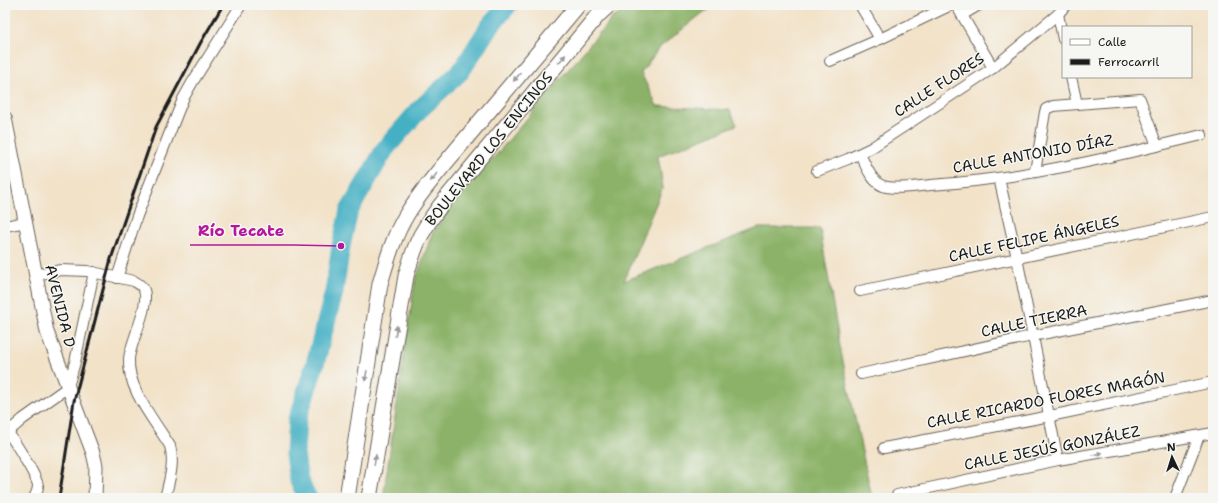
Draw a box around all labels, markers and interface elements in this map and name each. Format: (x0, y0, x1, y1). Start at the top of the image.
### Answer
legend (1062, 26, 1192, 78)
text: Calle (1098, 34, 1127, 50)
street label: CALLE FLORES (890, 48, 988, 122)
one-way arrow (558, 53, 567, 64)
text: Ferrocarril (1098, 54, 1159, 70)
street label: BOULEVARD LOS ENCINOS (421, 68, 557, 230)
one-way arrow (512, 72, 521, 82)
street label: CALLE ANTONIO DÍAZ (951, 129, 1115, 178)
one-way arrow (429, 172, 438, 183)
street label: CALLE FELIPE ÁNGELES (947, 210, 1121, 267)
callout: Río Tecate (190, 217, 293, 245)
text: Río Tecate (198, 220, 285, 241)
street label: AVENIDA D (40, 262, 80, 350)
street label: CALLE TIERRA (979, 300, 1089, 342)
one-way arrow (393, 325, 399, 337)
street label: CALLE RICARDO FLORES MAGÓN (925, 366, 1167, 433)
one-way arrow (363, 370, 369, 382)
street label: CALLE JESÚS GONZÁLEZ (962, 420, 1142, 475)
north arrow (1152, 437, 1192, 477)
text: N (1166, 440, 1176, 455)
one-way arrow (1090, 450, 1103, 456)
one-way arrow (373, 453, 379, 466)

